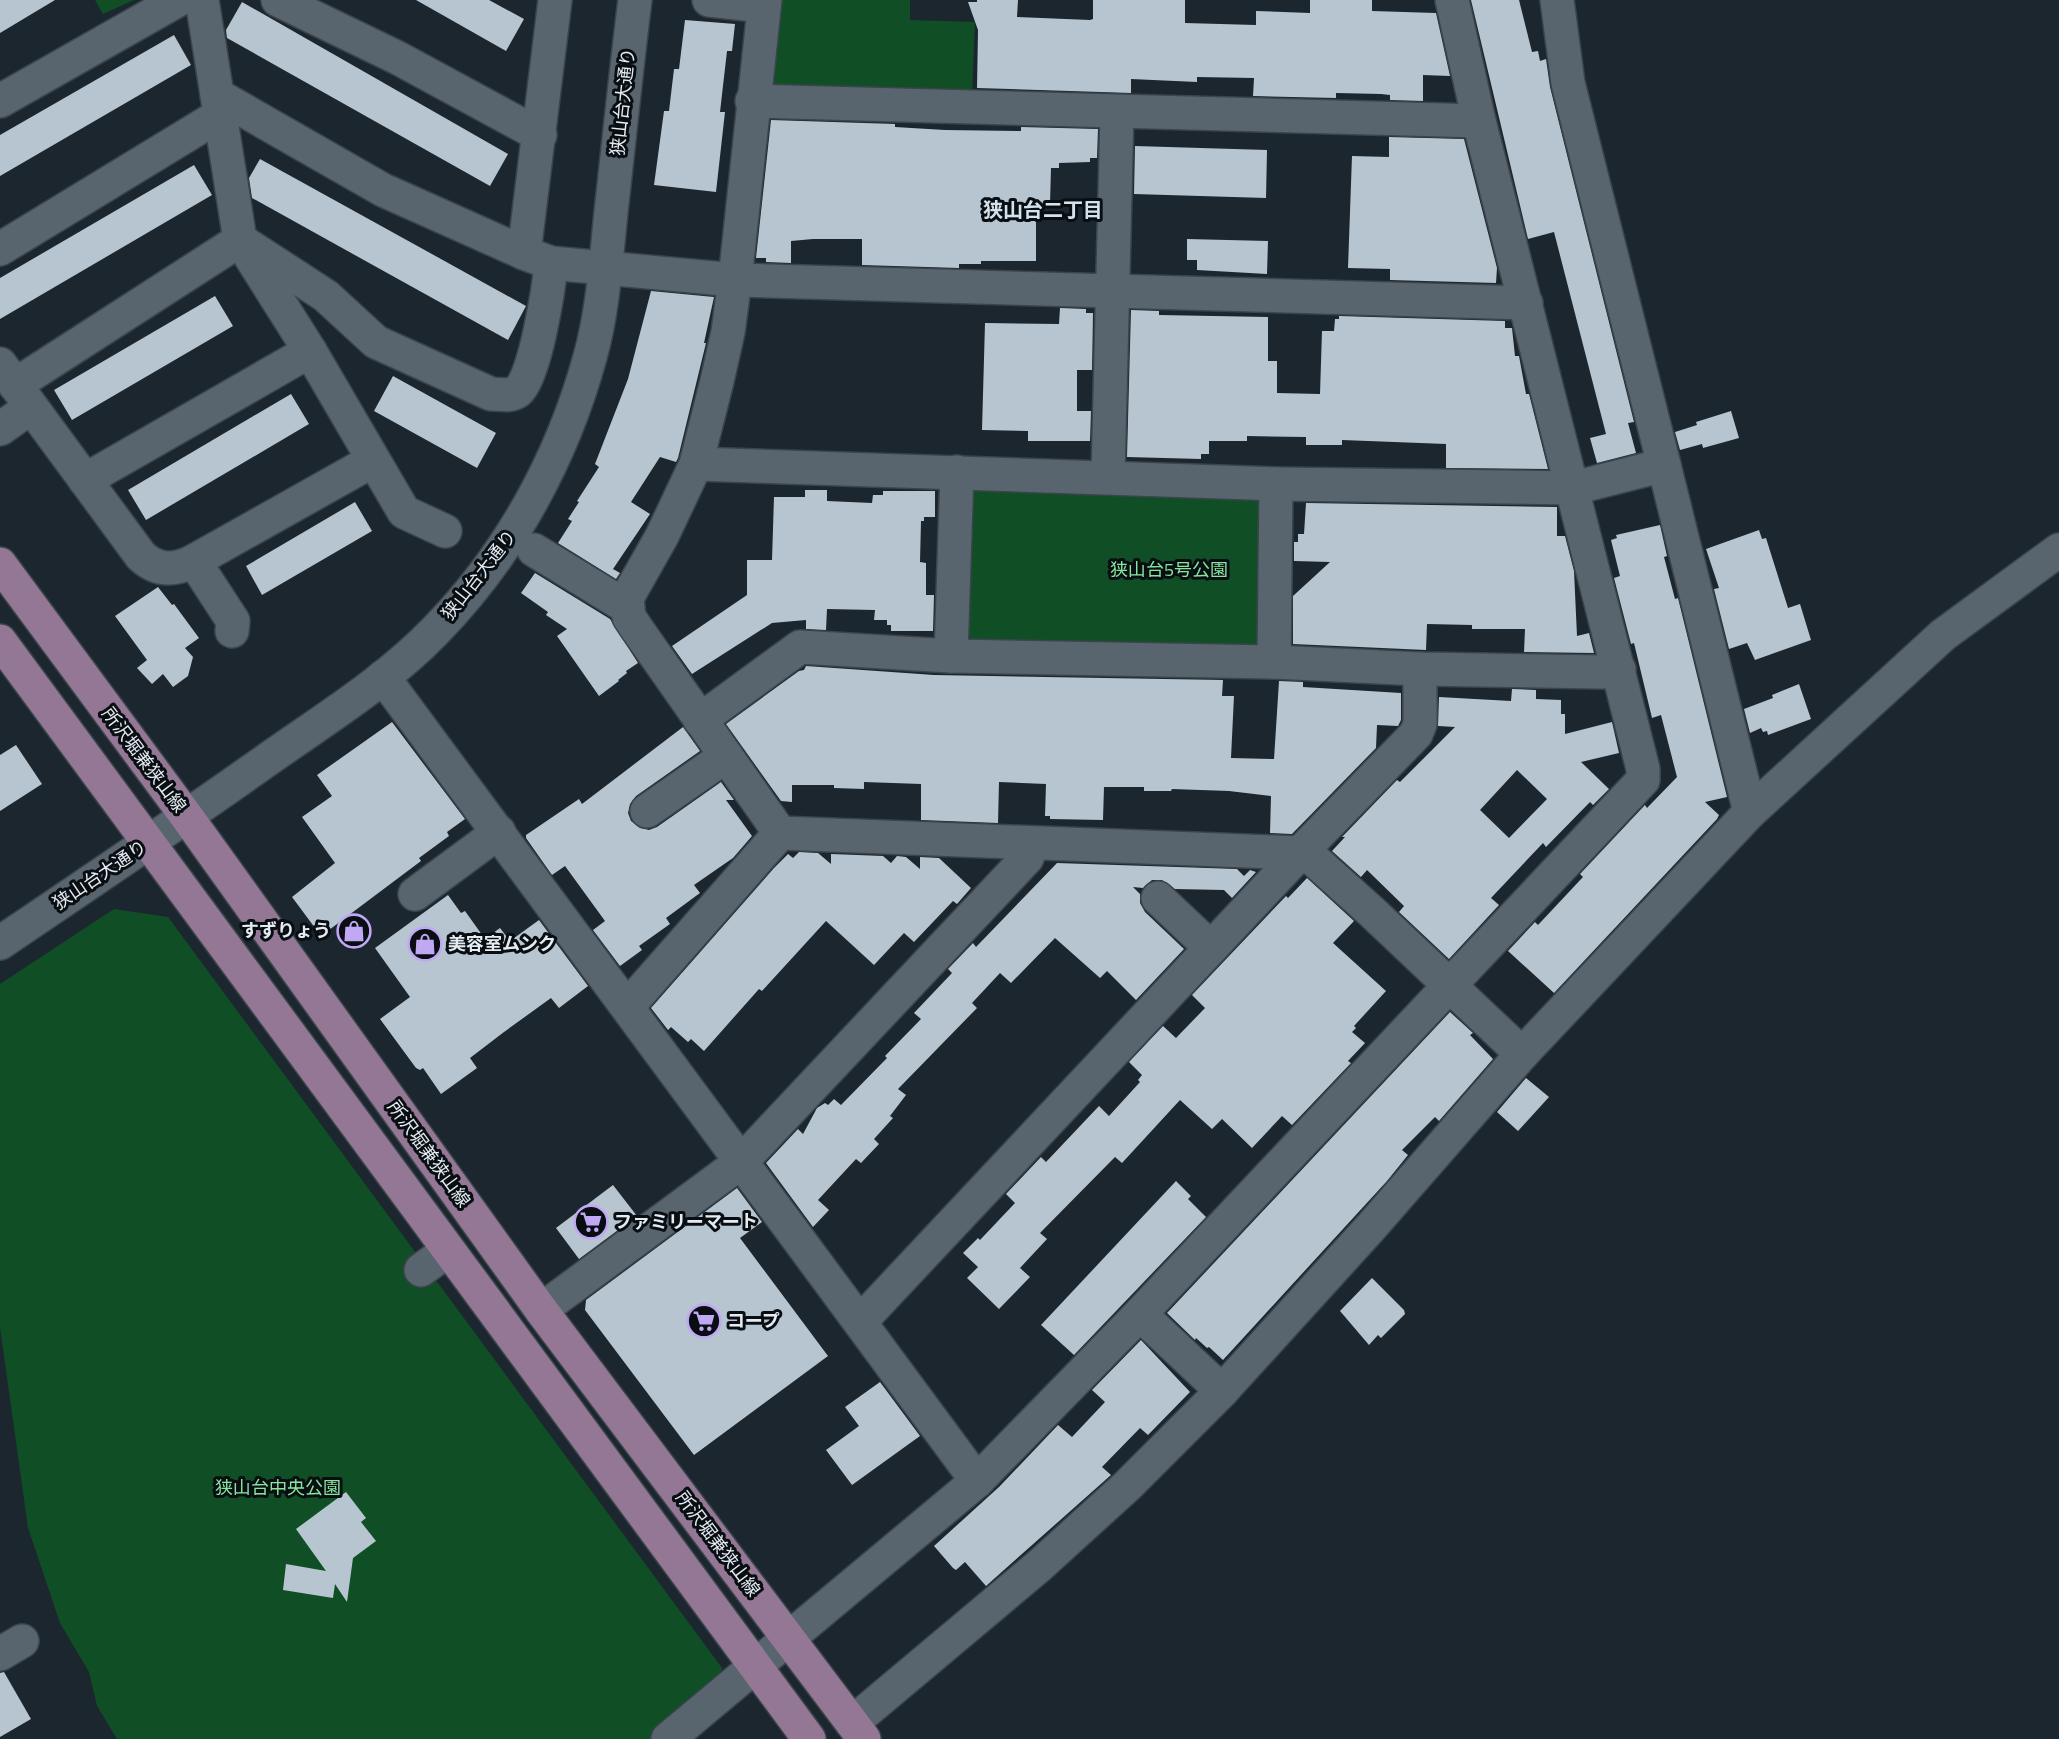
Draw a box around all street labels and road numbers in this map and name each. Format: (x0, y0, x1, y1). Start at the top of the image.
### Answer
street label: 狭山台大通り (603, 47, 642, 157)
street label: 狭山台大通り (435, 524, 522, 626)
street label: 所沢堀兼狭山線 (96, 701, 193, 818)
street label: 狭山台大通り (47, 833, 152, 916)
street label: 所沢堀兼狭山線 (381, 1095, 477, 1213)
street label: 所沢堀兼狭山線 (670, 1485, 767, 1602)

